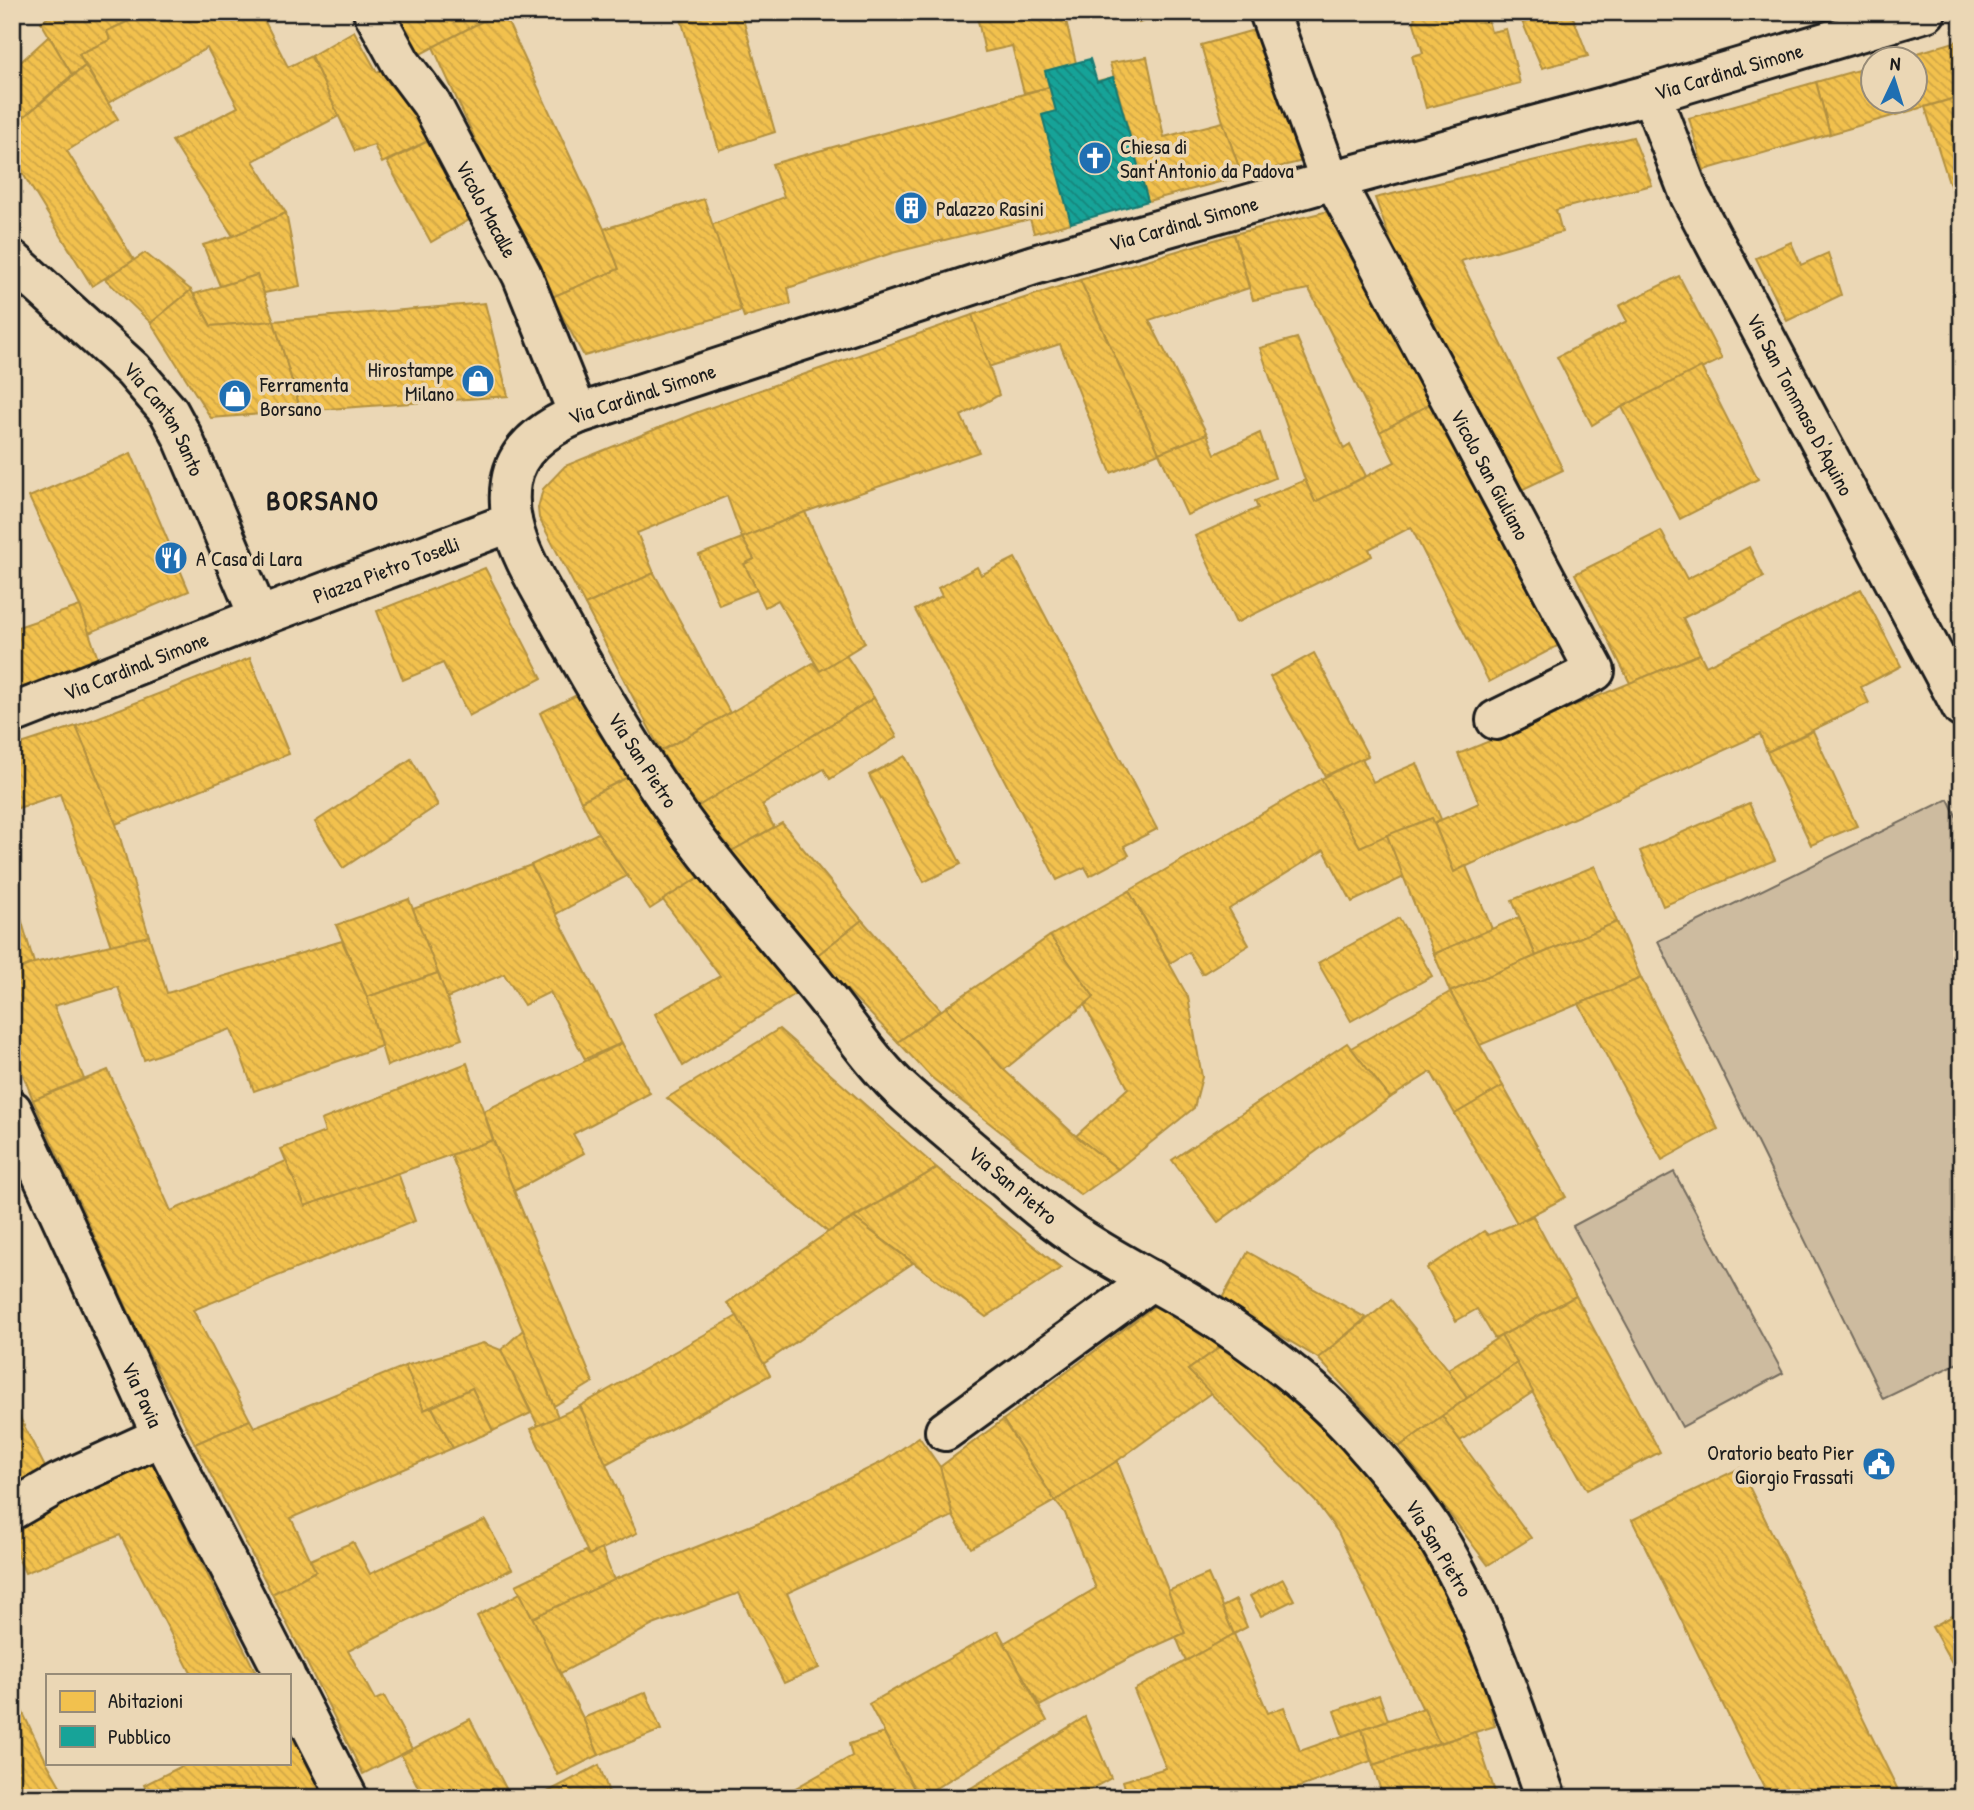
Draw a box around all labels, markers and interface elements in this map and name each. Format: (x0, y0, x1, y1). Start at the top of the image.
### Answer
street label: Via Cardinal Simone (1651, 35, 1806, 107)
north arrow (1858, 46, 1928, 116)
text: N (1889, 50, 1901, 76)
place label: Chiesa di Sant'Antonio da Padova (1120, 132, 1294, 185)
church icon: Chiesa di Sant'Antonio da Padova (1076, 139, 1114, 177)
street label: Vicolo Macalle (449, 155, 525, 263)
street label: Via Cardinal Simone (1106, 188, 1261, 258)
building icon: Palazzo Rasini (892, 189, 930, 227)
place label: Palazzo Rasini (936, 194, 1044, 223)
street label: Via San Tommaso D'Aquino (1740, 308, 1861, 501)
street label: Via Canton Santo (118, 354, 212, 480)
place label: Hirostampe Milano (368, 355, 454, 408)
street label: Via Cardinal Simone (563, 356, 719, 431)
shop icon: Hirostampe Milano (459, 362, 497, 400)
place label: Ferramenta Borsano (259, 370, 348, 423)
shop icon: Ferramenta Borsano (216, 377, 254, 415)
street label: Vicolo San Giuliano (1444, 404, 1537, 545)
district label: BORSANO (266, 481, 380, 519)
street label: Piazza Pietro Toselli (309, 529, 463, 610)
restaurant icon: A Casa di Lara (152, 539, 190, 577)
place label: A Casa di Lara (196, 544, 302, 573)
street label: Via Cardinal Simone (59, 624, 213, 707)
street label: Via San Pietro (601, 707, 685, 813)
street label: Via San Pietro (962, 1139, 1064, 1231)
street label: Via Pavia (115, 1357, 170, 1432)
place label: Oratorio beato Pier Giorgio Frassati (1707, 1438, 1854, 1491)
public building icon: Oratorio beato Pier Giorgio Frassati (1860, 1445, 1898, 1483)
street label: Via San Pietro (1399, 1494, 1479, 1602)
legend (46, 1674, 290, 1764)
text: Abitazioni (108, 1686, 183, 1715)
text: Pubblico (108, 1722, 171, 1751)

